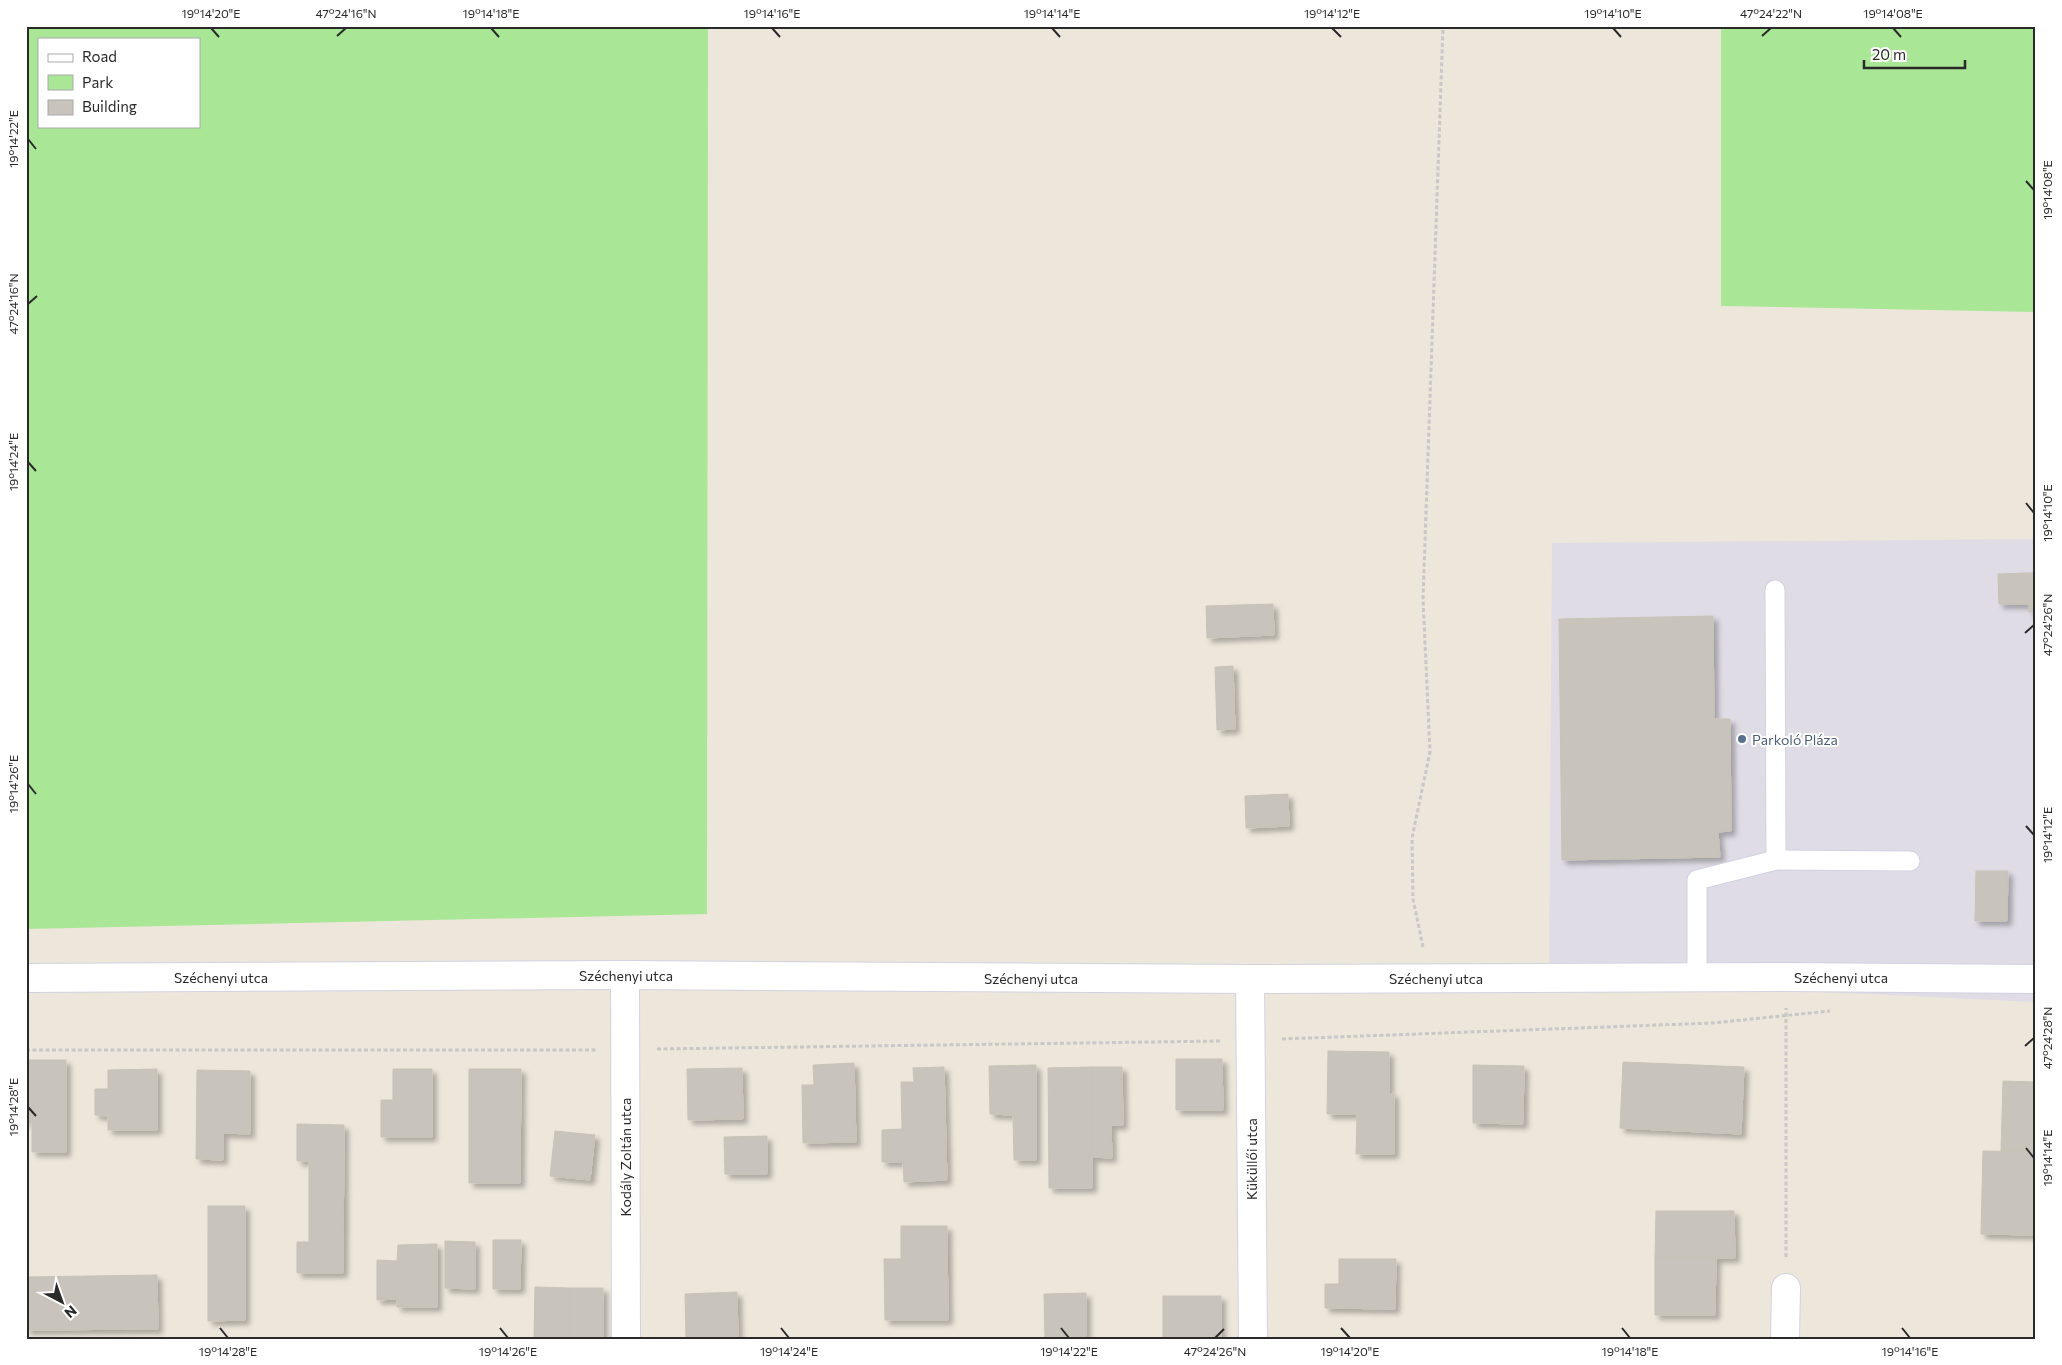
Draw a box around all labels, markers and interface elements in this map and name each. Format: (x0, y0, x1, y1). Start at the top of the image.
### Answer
text: 19°14'20"E (182, 6, 240, 20)
text: 47°24'16"N (315, 6, 377, 20)
text: 19°14'18"E (463, 6, 519, 20)
text: 19°14'16"E (744, 6, 800, 20)
text: 19°14'14"E (1024, 6, 1080, 20)
text: 19°14'12"E (1304, 6, 1360, 20)
text: 19°14'10"E (1584, 6, 1642, 20)
text: 47°24'22"N (1740, 6, 1802, 20)
text: 19°14'08"E (1863, 6, 1923, 20)
legend (38, 38, 200, 128)
scale bar (1864, 38, 1966, 70)
text: 20 m (1872, 45, 1906, 63)
text: Road (82, 47, 117, 65)
text: Park (82, 73, 113, 91)
text: Building (82, 97, 137, 115)
text: 19°14'22"E (6, 110, 20, 168)
text: 19°14'08"E (2040, 160, 2054, 220)
text: 47°24'16"N (6, 273, 20, 335)
text: 19°14'24"E (6, 433, 20, 491)
text: 19°14'10"E (2040, 484, 2054, 542)
text: 47°24'26"N (2040, 594, 2054, 656)
place label: Parkoló Pláza (1752, 731, 1838, 748)
marker: Parkoló Pláza (1736, 733, 1748, 745)
text: 19°14'26"E (6, 755, 20, 813)
text: 19°14'12"E (2040, 807, 2054, 863)
street label: Széchenyi utca (579, 967, 673, 984)
street label: Széchenyi utca (174, 969, 268, 986)
street label: Széchenyi utca (1794, 969, 1888, 986)
street label: Széchenyi utca (984, 970, 1078, 987)
street label: Széchenyi utca (1389, 970, 1483, 987)
text: 47°24'28"N (2040, 1007, 2054, 1069)
text: 19°14'28"E (6, 1078, 20, 1136)
street label: Kodály Zoltán utca (617, 1098, 634, 1216)
street label: Küküllői utca (1243, 1118, 1260, 1200)
text: 19°14'14"E (2040, 1130, 2054, 1186)
north arrow (38, 1278, 88, 1328)
text: N (61, 1302, 80, 1322)
text: 19°14'28"E (199, 1344, 257, 1358)
text: 19°14'26"E (479, 1344, 537, 1358)
text: 19°14'24"E (760, 1344, 818, 1358)
text: 19°14'22"E (1040, 1344, 1098, 1358)
text: 47°24'26"N (1184, 1344, 1246, 1358)
text: 19°14'20"E (1321, 1344, 1379, 1358)
text: 19°14'18"E (1602, 1344, 1658, 1358)
text: 19°14'16"E (1882, 1344, 1938, 1358)

